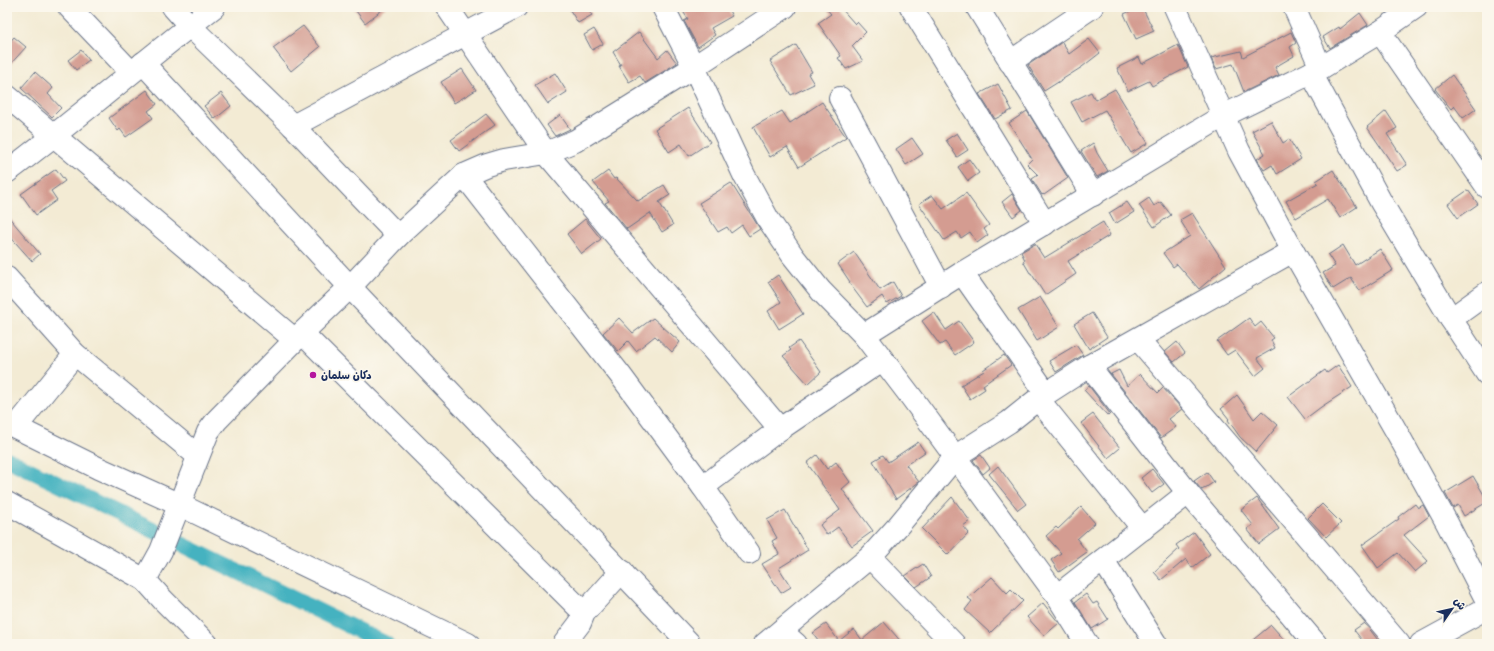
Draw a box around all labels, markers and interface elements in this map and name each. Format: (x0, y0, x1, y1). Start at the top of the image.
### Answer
place label: دكان سلمان (321, 369, 372, 382)
marker: دكان سلمان (308, 370, 318, 380)
north arrow (1432, 589, 1472, 629)
text: ش (1451, 595, 1469, 612)

